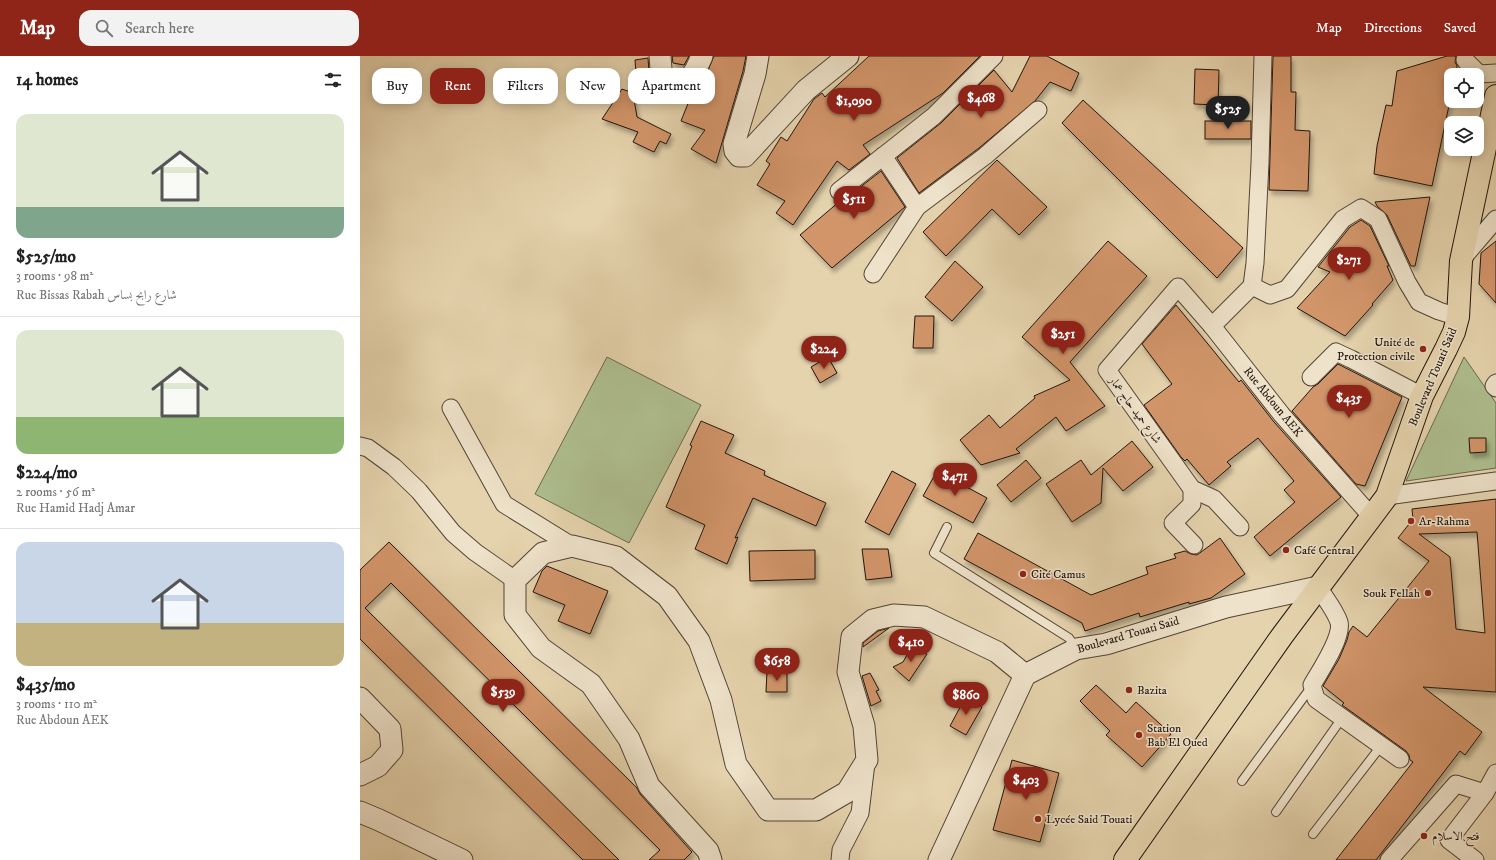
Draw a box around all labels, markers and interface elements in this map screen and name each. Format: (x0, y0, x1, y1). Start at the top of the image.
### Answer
search box (79, 10, 359, 46)
text: Map (20, 17, 55, 40)
icon: search (93, 17, 115, 39)
text: Search here (125, 19, 194, 38)
text: Map (1316, 19, 1342, 37)
text: Directions (1364, 19, 1422, 37)
text: Saved (1444, 19, 1476, 37)
chip: Buy (372, 68, 422, 104)
chip: Rent (430, 68, 485, 104)
chip: Filters (493, 68, 558, 104)
chip: New (566, 68, 620, 104)
chip: Apartment (628, 68, 715, 104)
map controls (1444, 68, 1484, 156)
button: locate (1444, 68, 1484, 108)
text: 14 homes (16, 69, 78, 91)
icon: filters (322, 69, 344, 91)
pin: $468 (957, 85, 1005, 119)
pin: $1,090 (821, 88, 887, 122)
text: $468 (967, 90, 995, 106)
text: $1,090 (836, 93, 872, 109)
pin: $525 (1204, 96, 1252, 130)
text: $525 (1215, 101, 1241, 117)
button: layers (1444, 116, 1484, 156)
icon: home (144, 140, 216, 212)
pin: $511 (830, 186, 878, 220)
text: $511 (842, 191, 866, 207)
text: $525/mo (16, 246, 76, 268)
pin: $271 (1325, 247, 1373, 281)
text: $271 (1337, 252, 1361, 268)
text: 3 rooms · 98 m² (16, 268, 93, 284)
text: Rue Bissas Rabah شارع رابح بساس (16, 287, 177, 303)
pin: $251 (1039, 321, 1087, 355)
street label: Boulevard Touati Saïd (1405, 325, 1461, 429)
text: $251 (1051, 326, 1075, 342)
place label: Unité de Protection civile (1337, 335, 1415, 364)
pin: $224 (800, 336, 848, 370)
text: $224 (810, 341, 838, 357)
marker: Unité de Protection civile (1418, 344, 1428, 354)
icon: home (144, 356, 216, 428)
street label: Rue Abdoun AEK (1240, 364, 1306, 440)
street label: شارع حميد حاج عمار (1102, 372, 1165, 449)
pin: $435 (1325, 385, 1373, 419)
text: $435 (1336, 390, 1362, 406)
text: $224/mo (16, 462, 77, 484)
pin: $471 (931, 463, 979, 497)
text: $471 (942, 468, 968, 484)
text: 2 rooms · 56 m² (16, 484, 95, 500)
text: Rue Hamid Hadj Amar (16, 500, 135, 516)
place label: Ar-Rahma (1419, 514, 1470, 529)
marker: Ar-Rahma (1406, 516, 1416, 526)
place label: Café Central (1294, 543, 1355, 558)
marker: Café Central (1281, 545, 1291, 555)
place label: Cité Camus (1031, 567, 1085, 582)
icon: home (144, 568, 216, 640)
marker: Cité Camus (1018, 569, 1028, 579)
place label: Souk Fellah (1363, 586, 1421, 601)
marker: Souk Fellah (1423, 588, 1433, 598)
street label: Boulevard Touati Saïd (1075, 613, 1181, 657)
pin: $410 (887, 629, 935, 663)
text: $410 (898, 634, 924, 650)
pin: $658 (753, 648, 801, 682)
text: $658 (764, 653, 790, 669)
text: $435/mo (16, 674, 75, 696)
pin: $539 (479, 679, 527, 713)
pin: $860 (942, 682, 990, 716)
place label: Bazita (1137, 683, 1168, 698)
text: $539 (491, 684, 515, 700)
marker: Bazita (1124, 685, 1134, 695)
text: $860 (952, 687, 980, 703)
text: 3 rooms · 110 m² (16, 696, 97, 712)
text: Rue Abdoun AEK (16, 712, 109, 728)
place label: Station Bab El Oued (1147, 721, 1208, 750)
marker: Station Bab El Oued (1134, 730, 1144, 740)
pin: $403 (1002, 767, 1050, 801)
text: $403 (1013, 772, 1039, 788)
place label: Lycée Said Touati (1046, 812, 1132, 827)
marker: Lycée Said Touati (1033, 814, 1043, 824)
place label: فتح الاسلام (1432, 829, 1480, 847)
marker: فتح الاسلام (1419, 831, 1429, 841)

